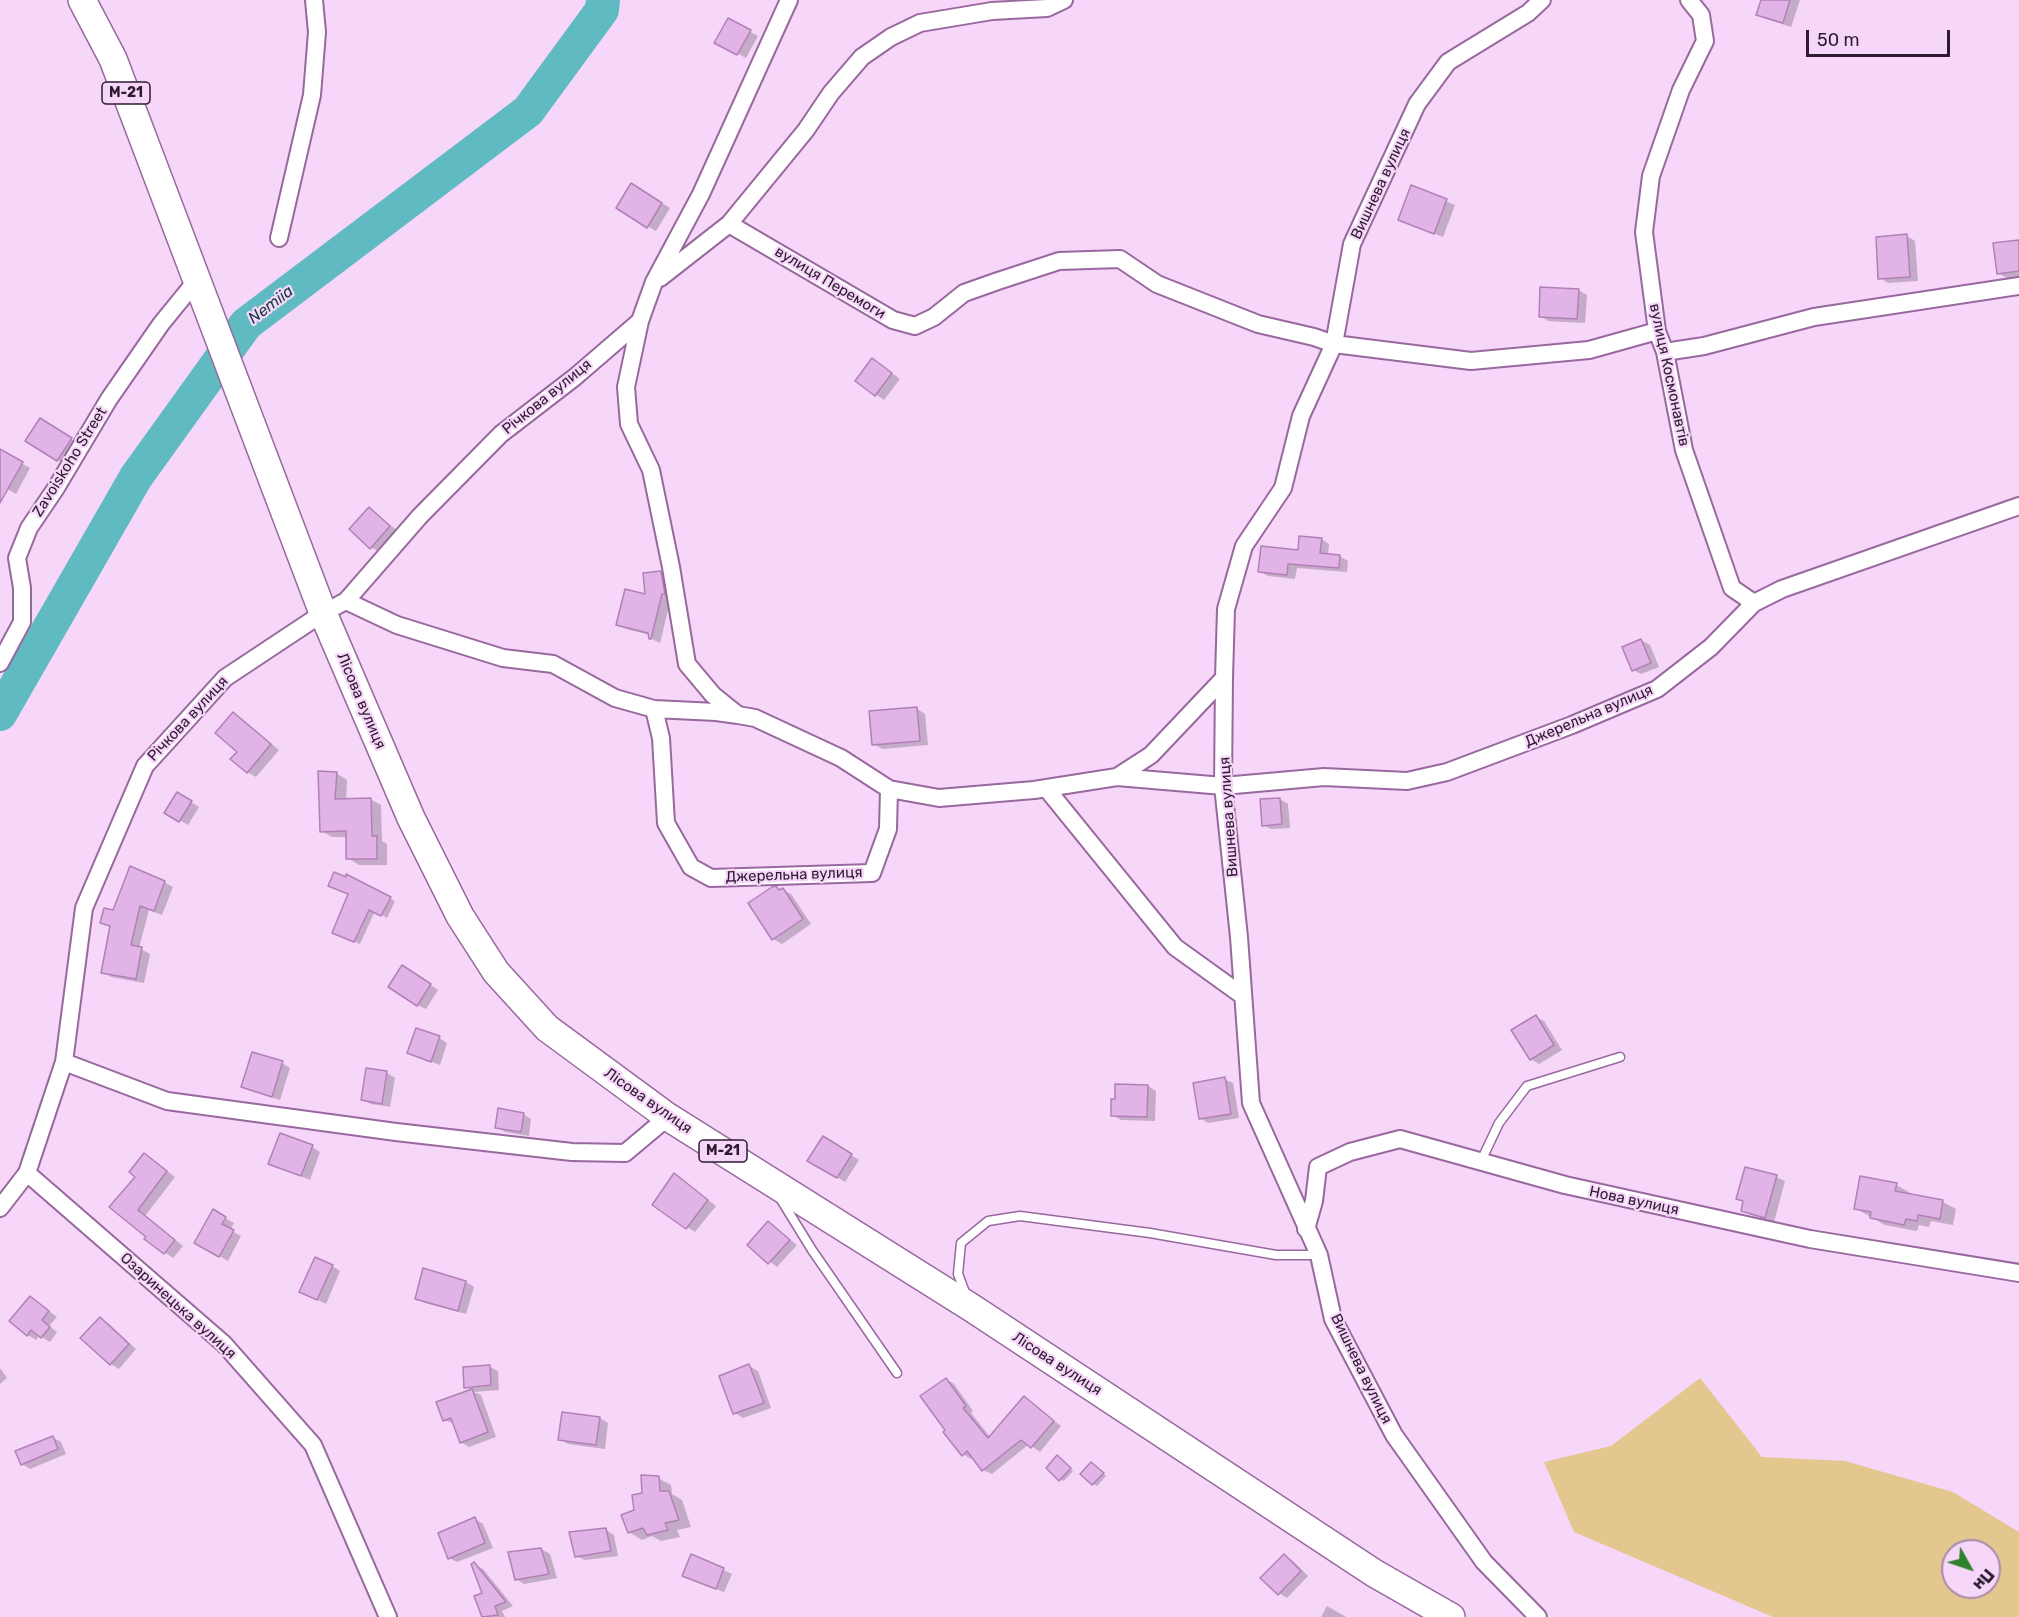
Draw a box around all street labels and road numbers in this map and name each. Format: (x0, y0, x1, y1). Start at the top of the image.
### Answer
road number: М-21 (102, 82, 150, 104)
street label: Вишнева вулиця (1347, 126, 1415, 242)
street label: вулиця Перемоги (771, 243, 889, 323)
street label: вулиця Космонавтів (1645, 302, 1693, 448)
street label: Річкова вулиця (499, 356, 595, 438)
street label: Zavoiskoho Street (29, 404, 111, 520)
street label: Лісова вулиця (333, 650, 389, 752)
street label: Річкова вулиця (144, 673, 232, 765)
street label: Джерельна вулиця (1522, 681, 1656, 751)
street label: Вишнева вулиця (1216, 756, 1242, 878)
street label: Джерельна вулиця (725, 864, 863, 886)
street label: Лісова вулиця (601, 1064, 695, 1138)
road number: М-21 (699, 1140, 747, 1162)
street label: Нова вулиця (1588, 1183, 1680, 1219)
street label: Озаринецька вулиця (116, 1249, 240, 1363)
street label: Вишнева вулиця (1327, 1311, 1395, 1427)
street label: Лісова вулиця (1009, 1328, 1105, 1400)

